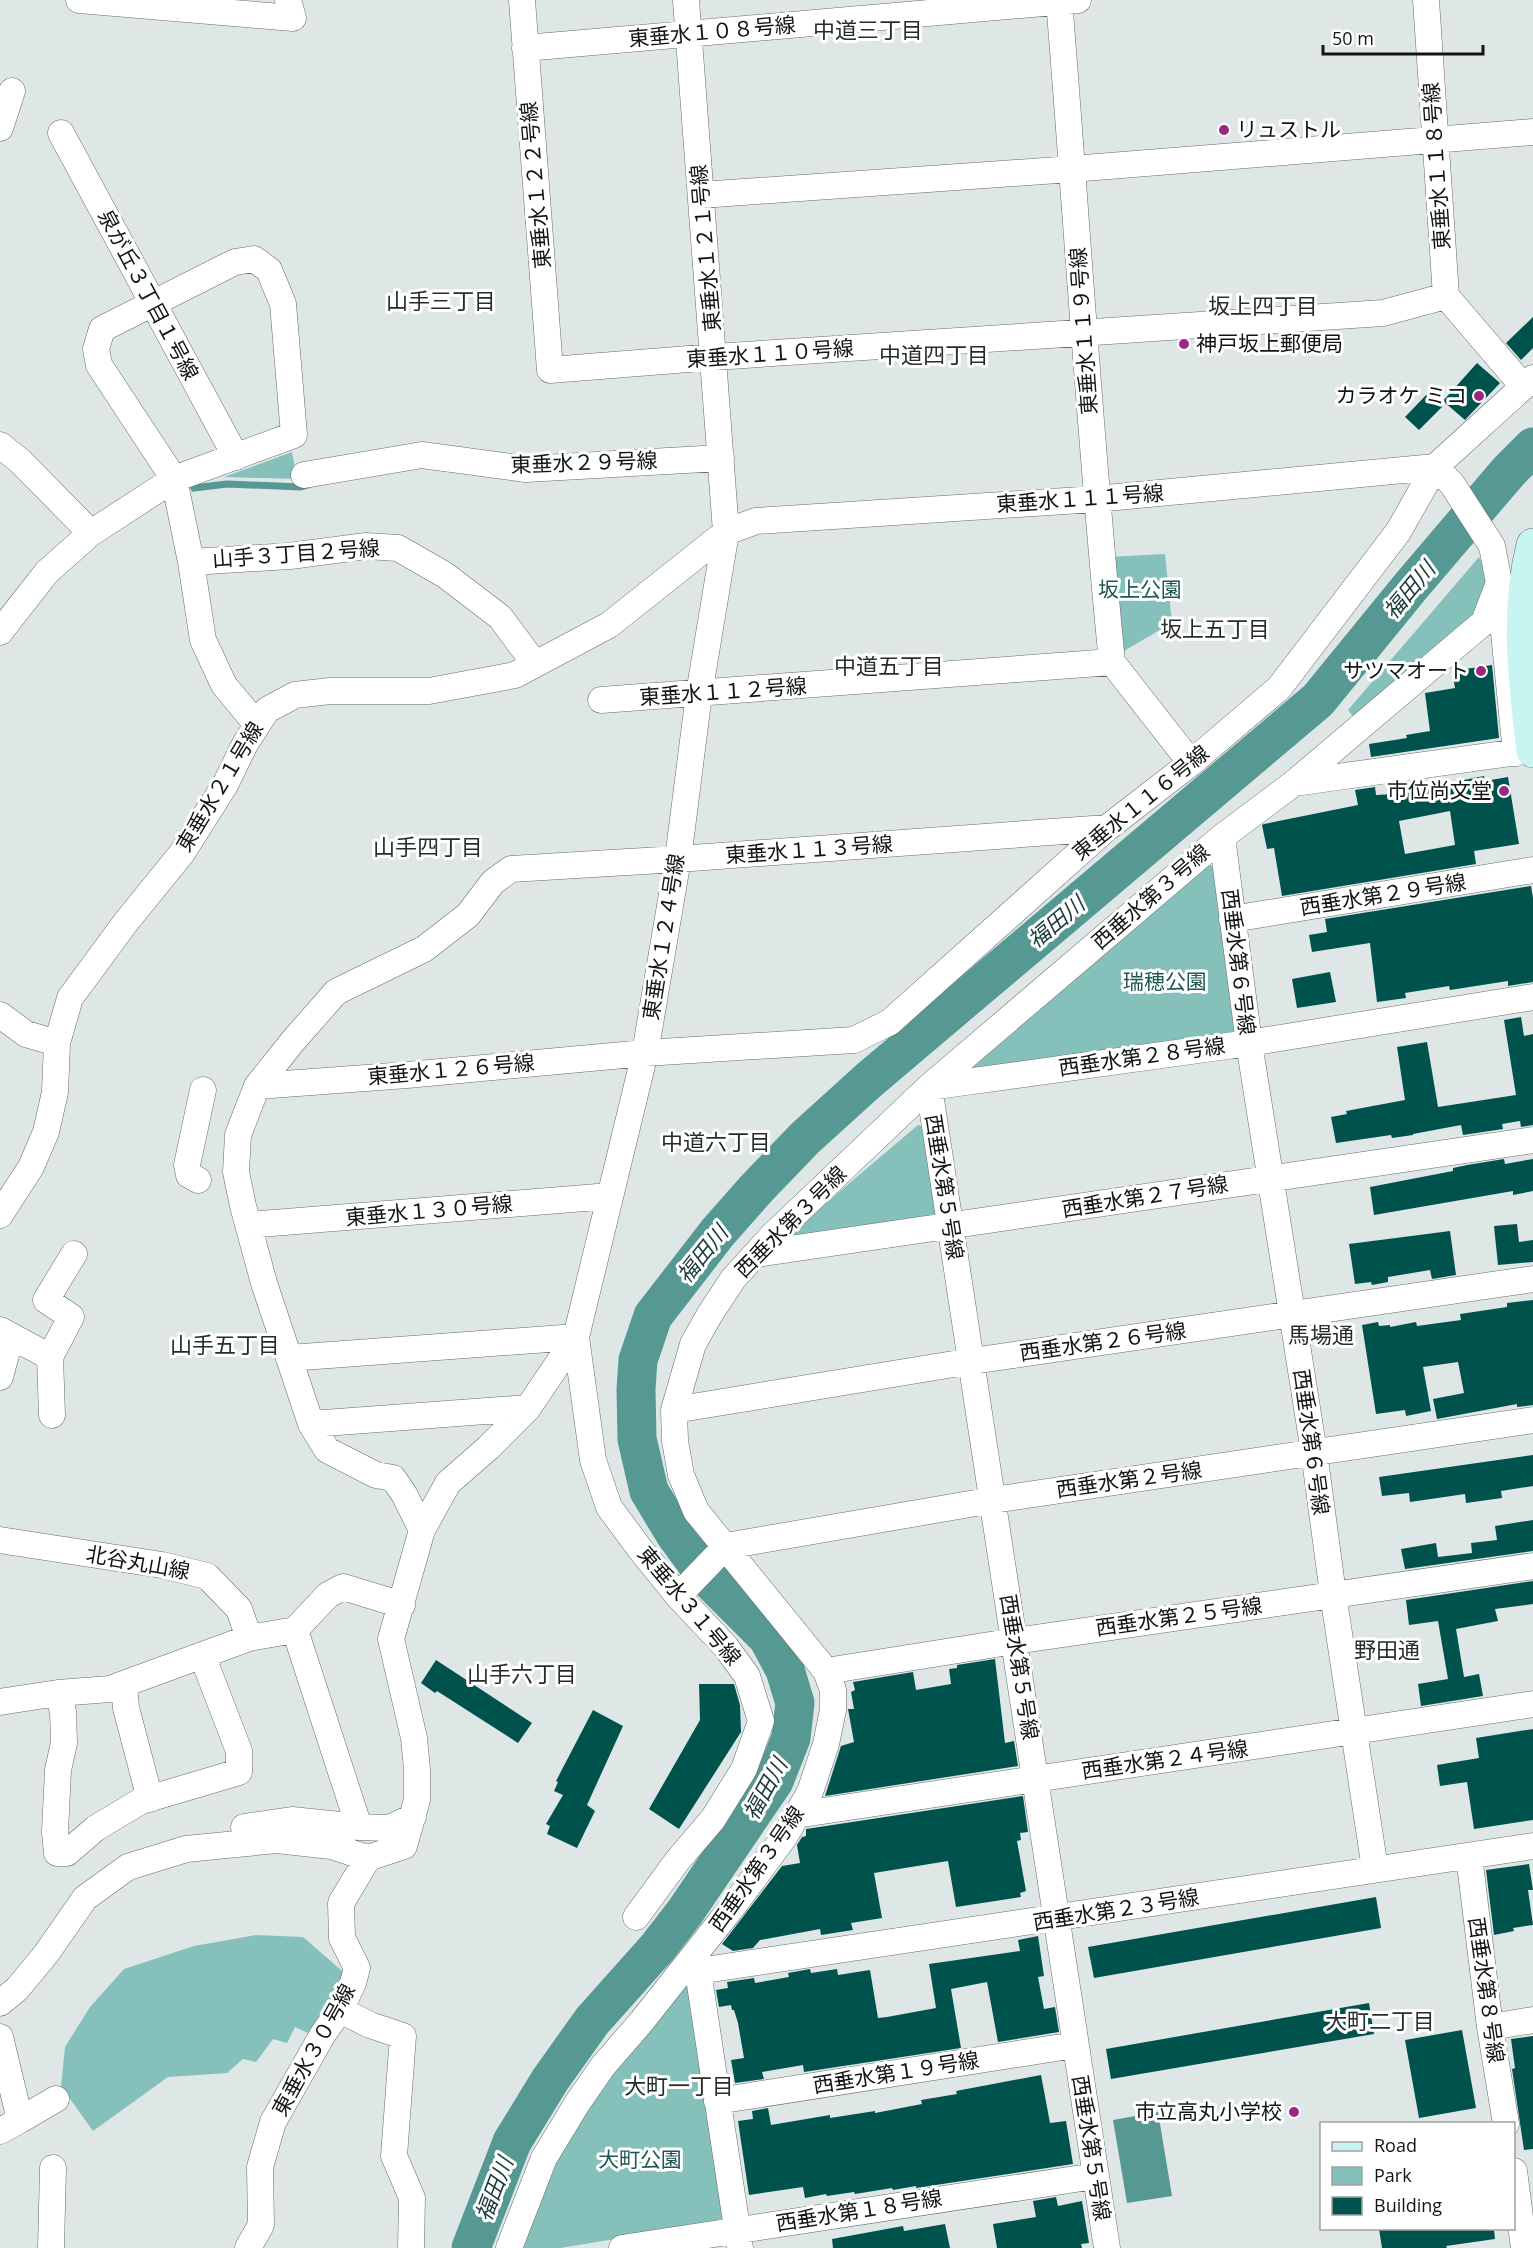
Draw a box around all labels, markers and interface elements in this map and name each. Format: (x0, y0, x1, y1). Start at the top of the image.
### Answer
street label: 東垂水１０８号線 (627, 10, 797, 52)
district label: 中道三丁目 (813, 14, 923, 44)
scale bar (1323, 18, 1484, 56)
text: 50 m (1332, 26, 1374, 50)
street label: 東垂水１１８号線 (1416, 81, 1456, 251)
street label: 東垂水１２２号線 (514, 100, 556, 270)
place label: リュストル (1236, 115, 1341, 143)
marker: リュストル (1217, 123, 1231, 137)
street label: 東垂水１２１号線 (684, 163, 726, 333)
street label: 泉が丘３丁目１号線 (92, 205, 206, 385)
street label: 東垂水１１９号線 (1063, 246, 1103, 416)
district label: 山手三丁目 (386, 285, 496, 315)
district label: 坂上四丁目 (1208, 290, 1318, 320)
place label: 神戸坂上郵便局 (1196, 329, 1343, 357)
street label: 東垂水１１０号線 (685, 333, 855, 373)
marker: 神戸坂上郵便局 (1177, 337, 1191, 351)
district label: 中道四丁目 (879, 339, 989, 369)
place label: カラオケ ミコ (1336, 381, 1467, 409)
marker: カラオケ ミコ (1472, 389, 1486, 403)
street label: 東垂水２９号線 (510, 445, 658, 479)
street label: 東垂水１１１号線 (995, 478, 1165, 518)
street label: 山手３丁目２号線 (211, 533, 381, 573)
water label: 福田川 (1376, 553, 1442, 624)
park label: 坂上公園 (1098, 575, 1182, 603)
district label: 坂上五丁目 (1160, 613, 1270, 643)
district label: 中道五丁目 (834, 650, 944, 680)
place label: サツマオート (1343, 656, 1469, 684)
marker: サツマオート (1474, 664, 1488, 678)
street label: 東垂水１１２号線 (638, 671, 808, 711)
street label: 東垂水２１号線 (169, 716, 269, 857)
street label: 東垂水１１６号線 (1066, 738, 1214, 866)
place label: 市位尚文堂 (1387, 776, 1492, 804)
marker: 市位尚文堂 (1497, 784, 1511, 798)
street label: 東垂水１１３号線 (724, 829, 894, 869)
district label: 山手四丁目 (373, 831, 483, 861)
street label: 西垂水第３号線 (1086, 837, 1215, 955)
street label: 東垂水１２４号線 (636, 852, 690, 1022)
street label: 西垂水第２９号線 (1298, 867, 1468, 921)
water label: 福田川 (1020, 887, 1092, 954)
street label: 西垂水第６号線 (1216, 887, 1262, 1037)
park label: 瑞穂公園 (1123, 967, 1207, 995)
street label: 西垂水第２８号線 (1057, 1030, 1227, 1082)
street label: 東垂水１２６号線 (366, 1048, 536, 1090)
street label: 西垂水第５号線 (920, 1112, 970, 1262)
district label: 中道六丁目 (661, 1126, 771, 1156)
street label: 西垂水第３号線 (728, 1159, 852, 1283)
street label: 西垂水第２７号線 (1060, 1169, 1230, 1223)
street label: 東垂水１３０号線 (344, 1189, 514, 1231)
water label: 福田川 (669, 1217, 735, 1288)
street label: 西垂水第２６号線 (1018, 1315, 1188, 1367)
district label: 馬場通 (1288, 1319, 1354, 1349)
district label: 山手五丁目 (170, 1329, 280, 1359)
street label: 西垂水第６号線 (1288, 1367, 1336, 1517)
street label: 西垂水第２号線 (1054, 1455, 1204, 1503)
street label: 北谷丸山線 (84, 1539, 192, 1585)
street label: 東垂水３１号線 (632, 1540, 748, 1671)
street label: 西垂水第２５号線 (1094, 1590, 1264, 1642)
street label: 西垂水第５号線 (995, 1592, 1045, 1742)
district label: 野田通 (1354, 1634, 1420, 1664)
district label: 山手六丁目 (467, 1658, 577, 1688)
street label: 西垂水第２４号線 (1080, 1733, 1250, 1785)
water label: 福田川 (735, 1751, 794, 1825)
street label: 西垂水第３号線 (703, 1800, 810, 1937)
street label: 西垂水第２３号線 (1031, 1882, 1201, 1936)
street label: 西垂水第８号線 (1463, 1915, 1511, 2065)
street label: 東垂水３０号線 (265, 1978, 361, 2121)
district label: 大町二丁目 (1325, 2005, 1435, 2035)
street label: 西垂水第１９号線 (811, 2045, 981, 2099)
district label: 大町一丁目 (624, 2070, 734, 2100)
street label: 西垂水第５号線 (1067, 2073, 1117, 2223)
place label: 市立高丸小学校 (1135, 2097, 1282, 2125)
marker: 市立高丸小学校 (1287, 2105, 1301, 2119)
legend (1320, 2122, 1515, 2230)
text: Road (1374, 2133, 1417, 2157)
park label: 大町公園 (598, 2145, 682, 2173)
water label: 福田川 (467, 2151, 520, 2225)
text: Park (1374, 2163, 1412, 2187)
street label: 西垂水第１８号線 (774, 2183, 944, 2237)
text: Building (1374, 2193, 1442, 2217)

